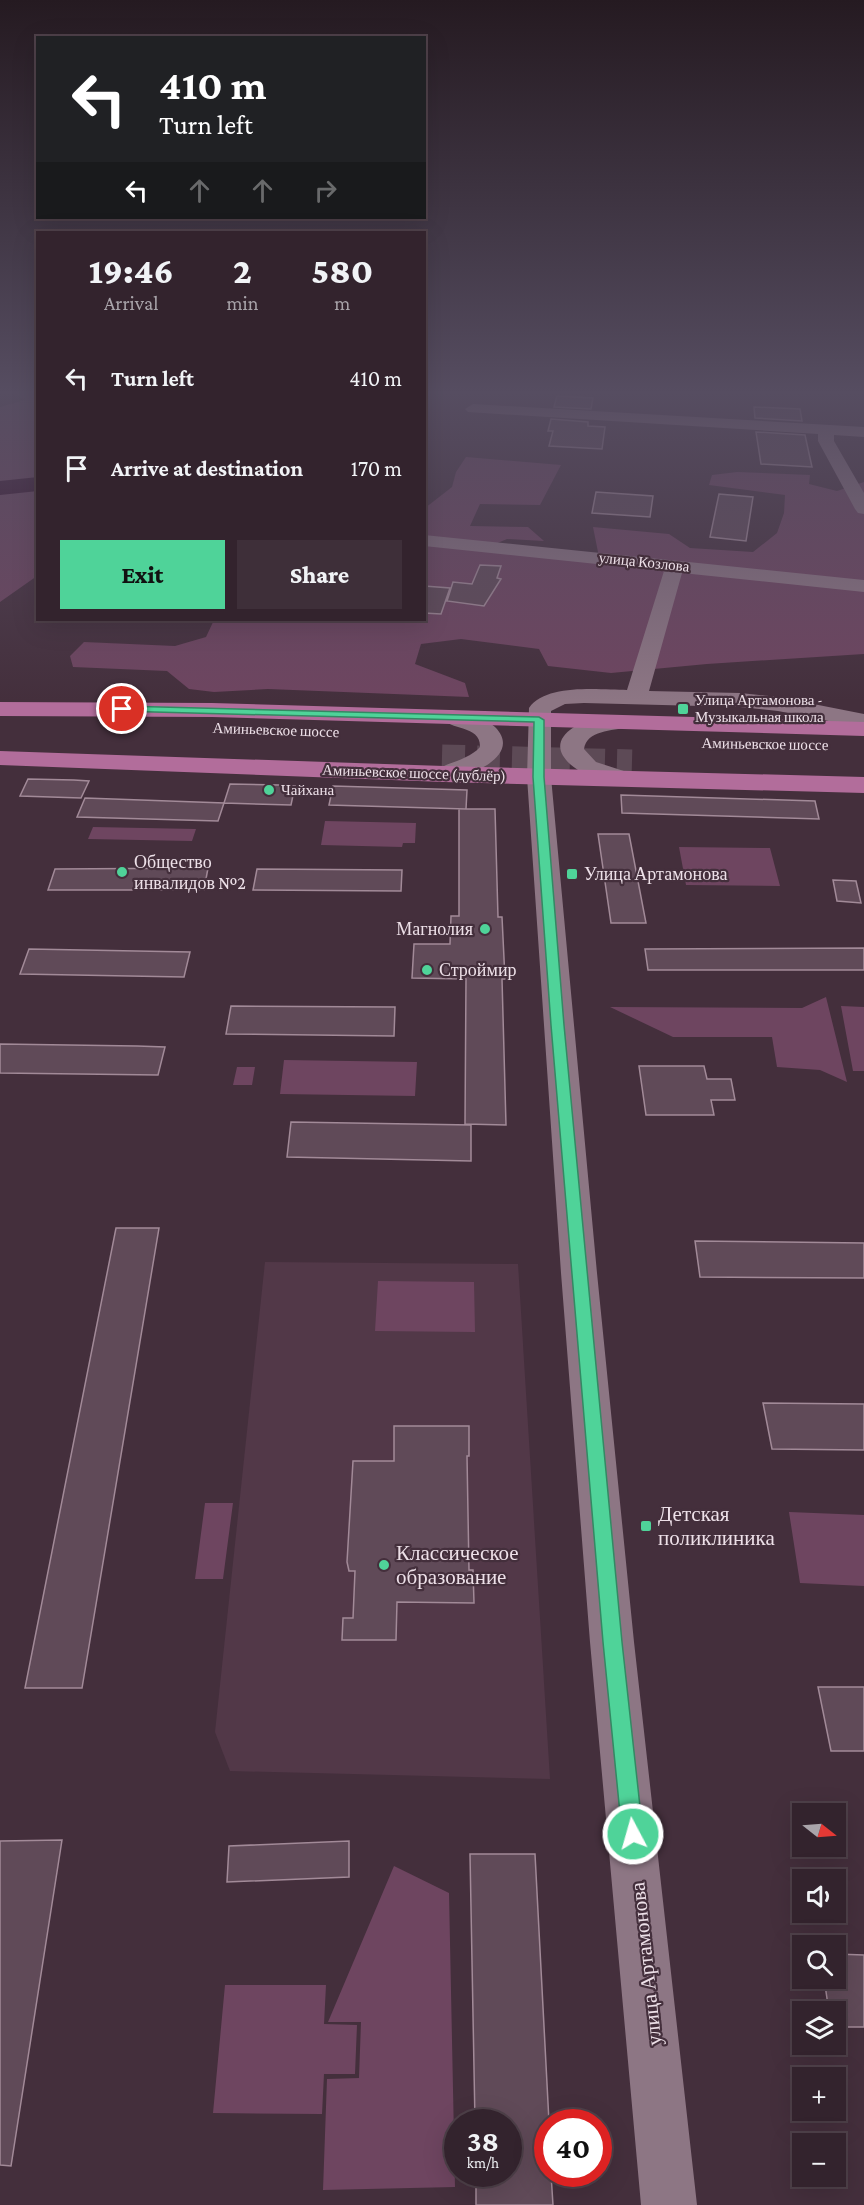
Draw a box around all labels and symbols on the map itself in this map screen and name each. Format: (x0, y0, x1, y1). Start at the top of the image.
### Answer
street label: улица Козлова (598, 549, 690, 575)
pin (96, 683, 147, 734)
place label: Улица Артамонова - Музыкальная школа (695, 692, 824, 725)
marker: Улица Артамонова - Музыкальная школа (676, 702, 690, 716)
street label: Аминьевское шоссе (212, 720, 340, 740)
street label: Аминьевское шоссе (701, 735, 829, 753)
street label: Аминьевское шоссе (дублёр) (322, 762, 506, 785)
place label: Чайхана (281, 782, 334, 798)
marker: Чайхана (262, 783, 276, 797)
place label: Общество инвалидов №2 (134, 852, 246, 893)
place label: Улица Артамонова (584, 864, 727, 884)
marker: Общество инвалидов №2 (115, 865, 129, 879)
marker: Улица Артамонова (565, 867, 579, 881)
place label: Магнолия (396, 919, 473, 939)
marker: Магнолия (478, 922, 492, 936)
place label: Строймир (439, 960, 517, 980)
marker: Строймир (420, 963, 434, 977)
place label: Детская поликлиника (658, 1502, 775, 1550)
marker: Детская поликлиника (639, 1519, 653, 1533)
place label: Классическое образование (396, 1541, 519, 1589)
marker: Классическое образование (377, 1558, 391, 1572)
position arrow (601, 1802, 665, 1866)
north arrow (792, 1803, 846, 1857)
street label: улица Артамонова (625, 1880, 667, 2047)
speed limit sign: 40 (534, 2109, 612, 2187)

